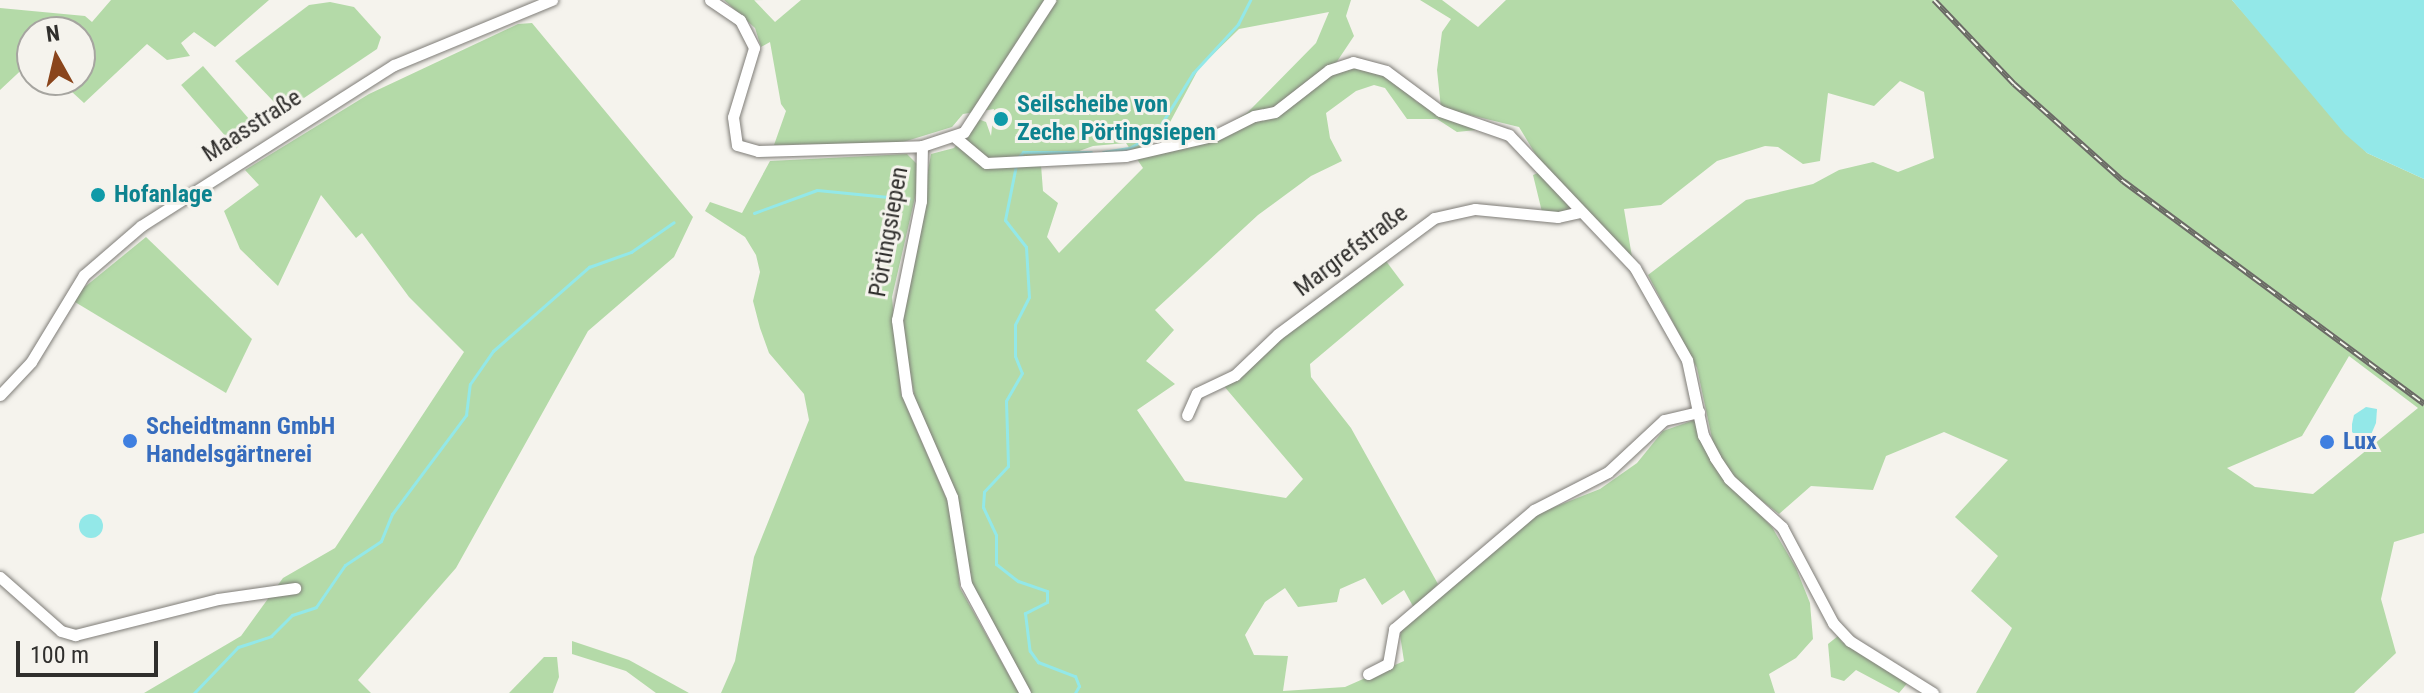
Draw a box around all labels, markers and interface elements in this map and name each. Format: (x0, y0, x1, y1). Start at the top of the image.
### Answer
north arrow (16, 16, 96, 96)
text: N (44, 20, 61, 47)
street label: Maasstraße (197, 83, 307, 169)
place label: Seilscheibe von Zeche Pörtingsiepen (1017, 91, 1216, 147)
marker: Seilscheibe von Zeche Pörtingsiepen (992, 110, 1010, 128)
street label: Pörtingsiepen (863, 165, 915, 299)
place label: Hofanlage (114, 181, 213, 209)
marker: Hofanlage (89, 186, 107, 204)
street label: Margrefstraße (1289, 199, 1413, 303)
place label: Scheidtmann GmbH Handelsgärtnerei (146, 413, 335, 469)
place label: Lux (2343, 428, 2377, 456)
marker: Scheidtmann GmbH Handelsgärtnerei (121, 432, 139, 450)
marker: Lux (2318, 433, 2336, 451)
scale bar (20, 625, 162, 675)
text: 100 m (30, 641, 89, 669)

